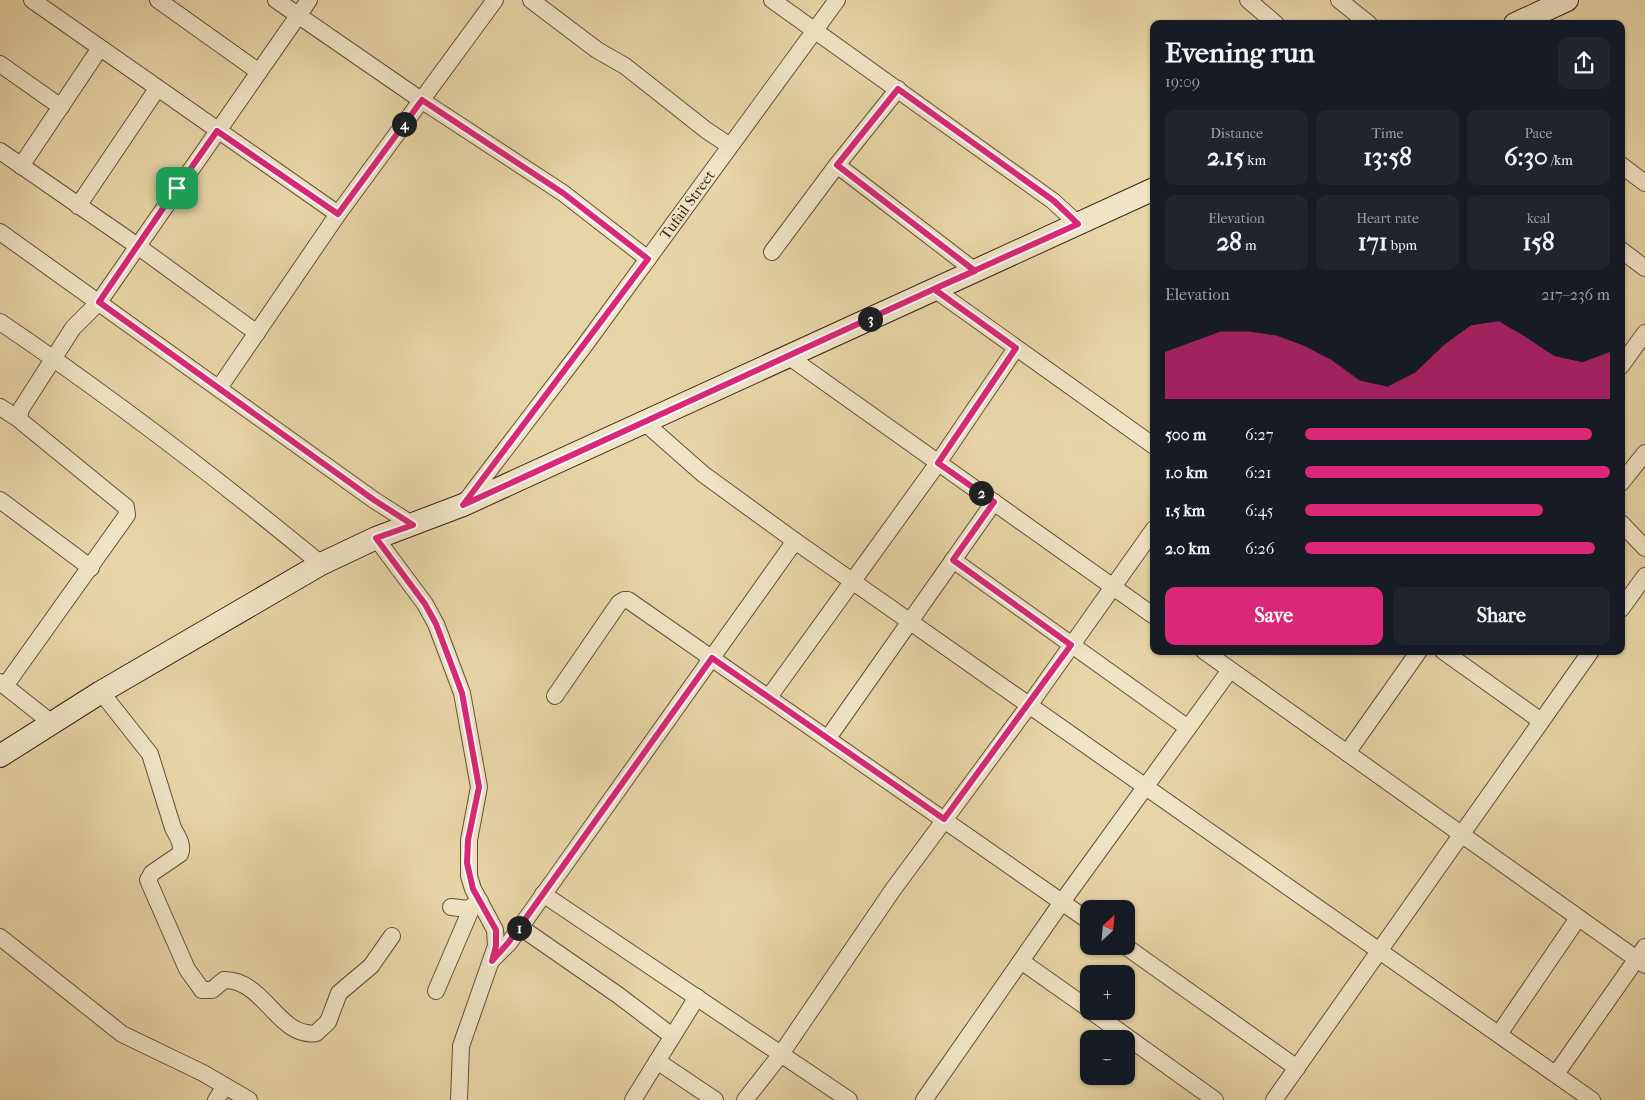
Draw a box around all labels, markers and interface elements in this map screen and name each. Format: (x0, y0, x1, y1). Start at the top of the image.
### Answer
text: Evening run (1165, 36, 1315, 69)
button: share (1558, 37, 1610, 89)
text: 19:09 (1165, 72, 1200, 91)
pin: 4 (392, 112, 416, 136)
text: 4 (400, 116, 409, 133)
text: Distance (1210, 125, 1263, 142)
text: Time (1372, 125, 1403, 142)
text: Pace (1525, 125, 1552, 142)
text: 2.15 (1207, 142, 1244, 171)
text: 13:58 (1363, 142, 1412, 171)
text: 6:30 (1504, 142, 1548, 171)
text: km (1244, 152, 1266, 169)
text: /km (1548, 152, 1573, 169)
street label: Tufail Street (656, 166, 719, 243)
pin (156, 167, 198, 209)
icon: arrive (163, 174, 191, 202)
text: Elevation (1208, 210, 1265, 227)
text: Heart rate (1356, 210, 1419, 227)
text: kcal (1527, 210, 1550, 227)
text: 28 (1216, 227, 1242, 256)
text: 171 (1358, 227, 1388, 256)
text: 158 (1522, 227, 1555, 256)
text: m (1242, 237, 1257, 254)
text: bpm (1388, 237, 1417, 254)
text: Elevation (1165, 285, 1230, 304)
text: 217–236 m (1541, 285, 1610, 304)
pin: 3 (858, 306, 882, 332)
text: 3 (868, 311, 873, 328)
text: 500 m (1165, 425, 1206, 444)
text: 6:27 (1245, 425, 1273, 444)
text: 1.0 km (1165, 463, 1208, 482)
text: 6:21 (1245, 463, 1271, 482)
pin: 2 (968, 480, 994, 506)
text: 2 (978, 485, 985, 502)
text: 1.5 km (1165, 501, 1205, 520)
text: 6:45 (1245, 501, 1273, 520)
text: 2.0 km (1165, 539, 1210, 558)
text: 6:26 (1245, 539, 1274, 558)
button: Save (1165, 587, 1383, 645)
button: Share (1393, 587, 1610, 645)
north arrow (1080, 900, 1135, 955)
map controls (1080, 900, 1135, 1085)
pin: 1 (506, 916, 532, 940)
text: 1 (517, 920, 522, 937)
button: + (1080, 965, 1135, 1020)
button: − (1080, 1030, 1135, 1085)

